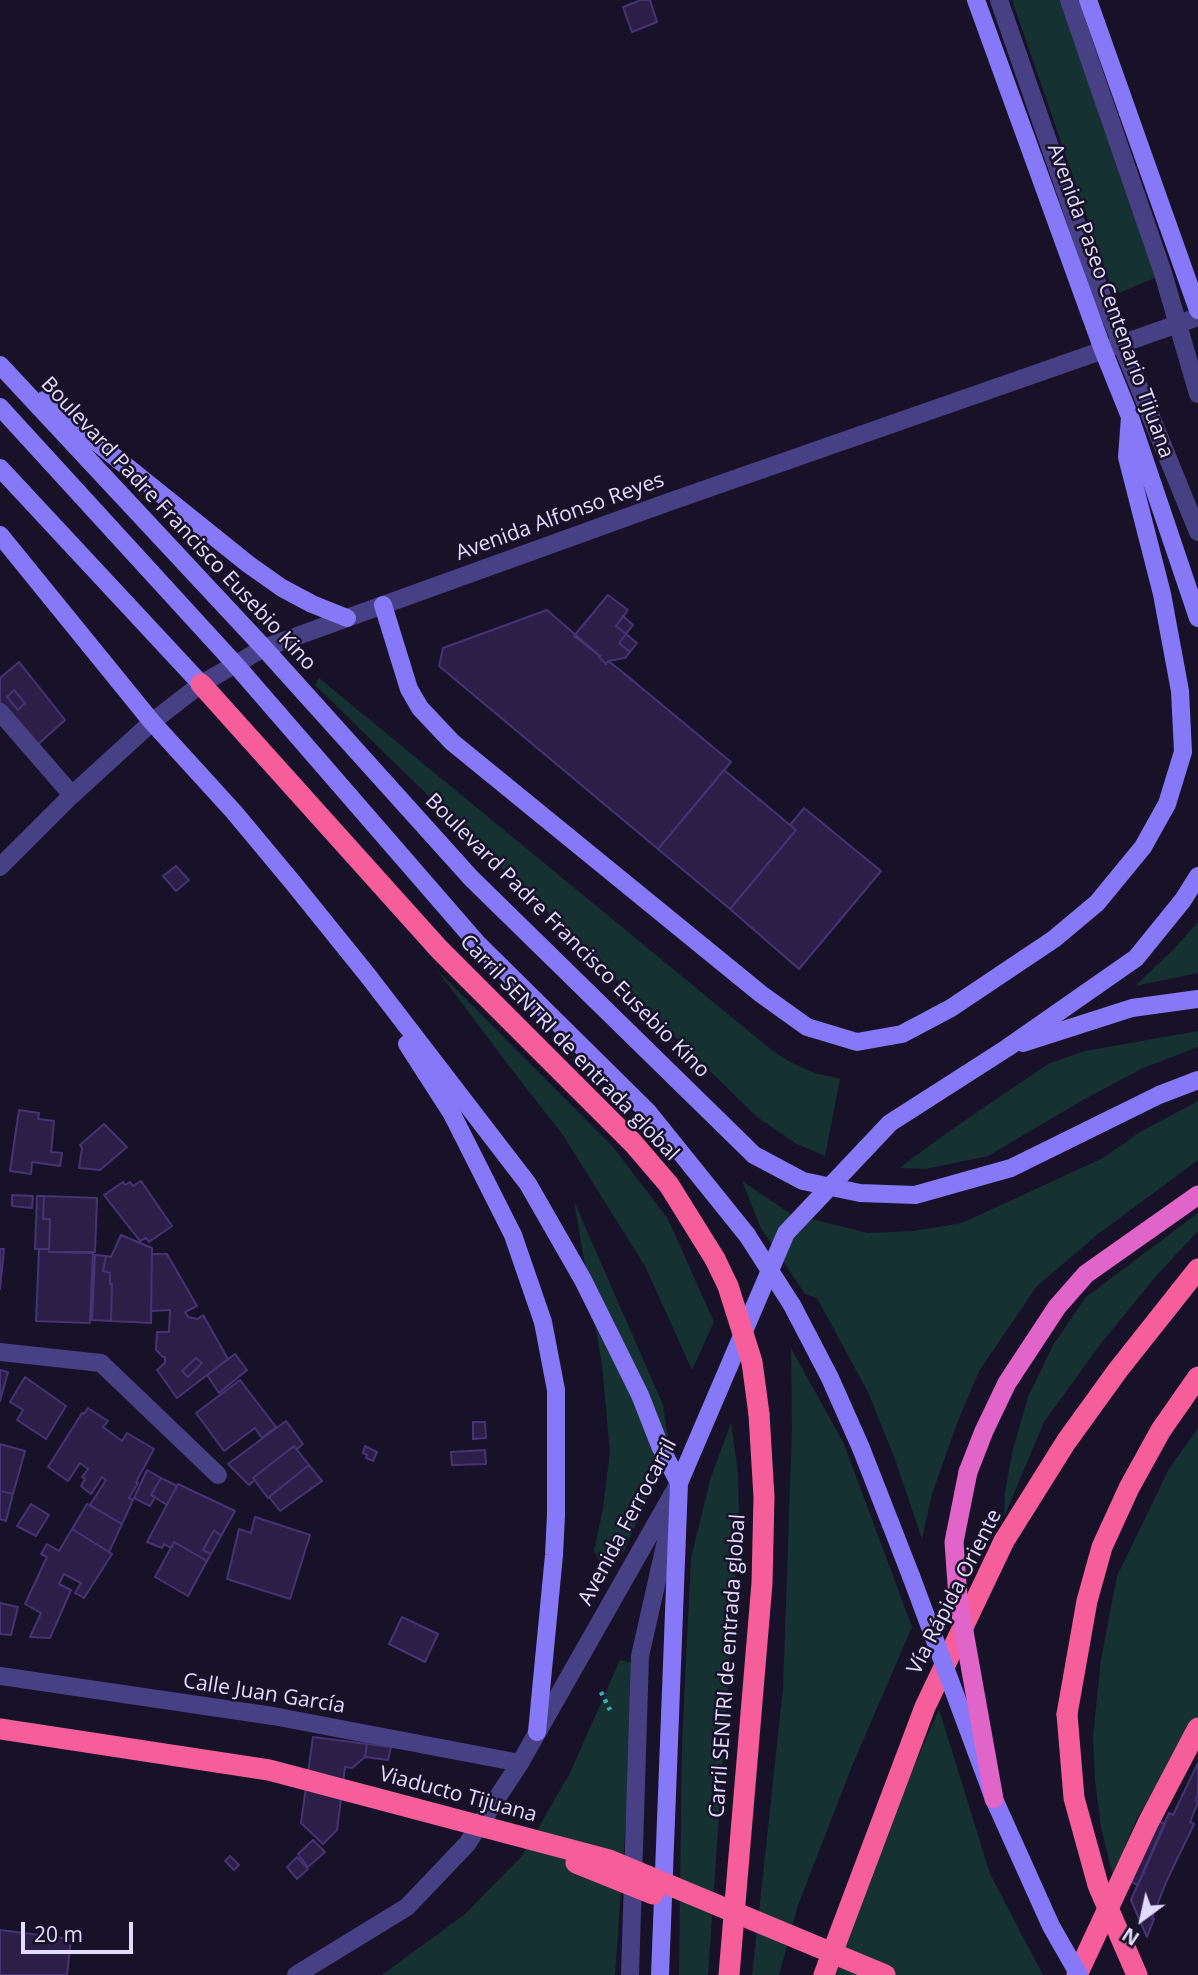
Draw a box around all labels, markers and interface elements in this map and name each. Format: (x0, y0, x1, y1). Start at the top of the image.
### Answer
street label: Avenida Paseo Centenario Tijuana (1041, 140, 1179, 462)
street label: Boulevard Padre Francisco Eusebio Kino (35, 372, 321, 676)
street label: Avenida Alfonso Reyes (452, 468, 668, 566)
street label: Boulevard Padre Francisco Eusebio Kino (420, 789, 714, 1083)
street label: Carril SENTRI de entrada global (454, 930, 684, 1166)
street label: Avenida Ferrocarril (573, 1434, 683, 1610)
street label: Vía Rápida Oriente (902, 1505, 1008, 1679)
street label: Carril SENTRI de entrada global (705, 1513, 751, 1819)
street label: Calle Juan García (181, 1669, 347, 1719)
street label: Viaducto Tijuana (376, 1762, 540, 1828)
north arrow (1107, 1884, 1177, 1954)
scale bar (24, 1909, 136, 1953)
text: 20 m (34, 1920, 83, 1948)
text: N (1117, 1922, 1144, 1952)

